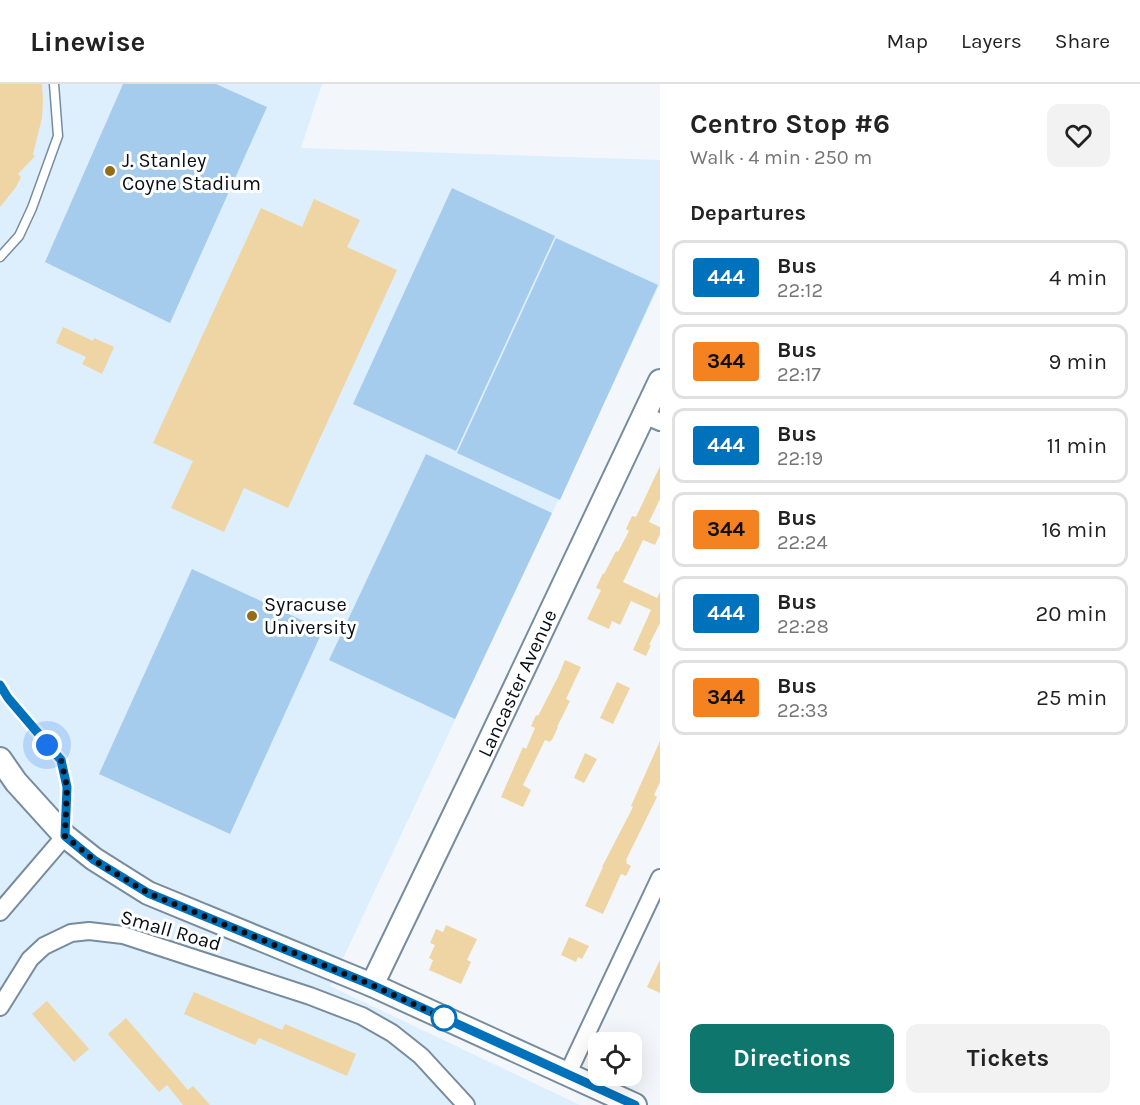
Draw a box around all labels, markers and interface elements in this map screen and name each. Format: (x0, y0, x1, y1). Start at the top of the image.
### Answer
text: Linewise (30, 25, 145, 58)
text: Map (886, 29, 928, 53)
text: Layers (961, 29, 1022, 53)
text: Share (1055, 29, 1110, 53)
button: heart (1047, 104, 1110, 167)
text: Centro Stop #6 (690, 107, 890, 140)
text: Walk · 4 min · 250 m (690, 146, 872, 169)
place label: J. Stanley Coyne Stadium (122, 149, 261, 195)
marker: J. Stanley Coyne Stadium (103, 164, 117, 178)
text: Departures (690, 200, 806, 226)
text: Bus (777, 253, 817, 279)
text: 444 (707, 265, 745, 289)
text: 4 min (1049, 265, 1107, 291)
text: 22:12 (777, 279, 823, 302)
text: Bus (777, 337, 817, 363)
text: 344 (707, 349, 745, 373)
text: 9 min (1049, 349, 1107, 375)
text: 22:17 (777, 363, 821, 386)
text: Bus (777, 421, 817, 447)
text: 444 (707, 433, 745, 457)
text: 11 min (1047, 433, 1107, 459)
text: 22:19 (777, 447, 823, 470)
text: Bus (777, 505, 817, 531)
text: 344 (707, 517, 745, 541)
text: 16 min (1041, 517, 1107, 543)
text: 22:24 (777, 531, 828, 554)
text: Bus (777, 589, 817, 615)
place label: Syracuse University (264, 593, 356, 639)
text: 444 (707, 601, 745, 625)
text: 20 min (1036, 601, 1107, 627)
street label: Lancaster Avenue (473, 606, 562, 761)
marker: Syracuse University (245, 609, 259, 623)
text: 22:28 (777, 615, 829, 638)
text: Bus (777, 673, 817, 699)
text: 344 (707, 685, 745, 709)
text: 25 min (1036, 685, 1107, 711)
text: 22:33 (777, 699, 828, 722)
your location (32, 730, 62, 760)
street label: Small Road (118, 905, 224, 956)
unlabelled marker (431, 1005, 457, 1031)
button: Directions (690, 1024, 894, 1093)
button: Tickets (906, 1024, 1110, 1093)
map controls (588, 1032, 642, 1086)
button: locate (588, 1032, 642, 1086)

